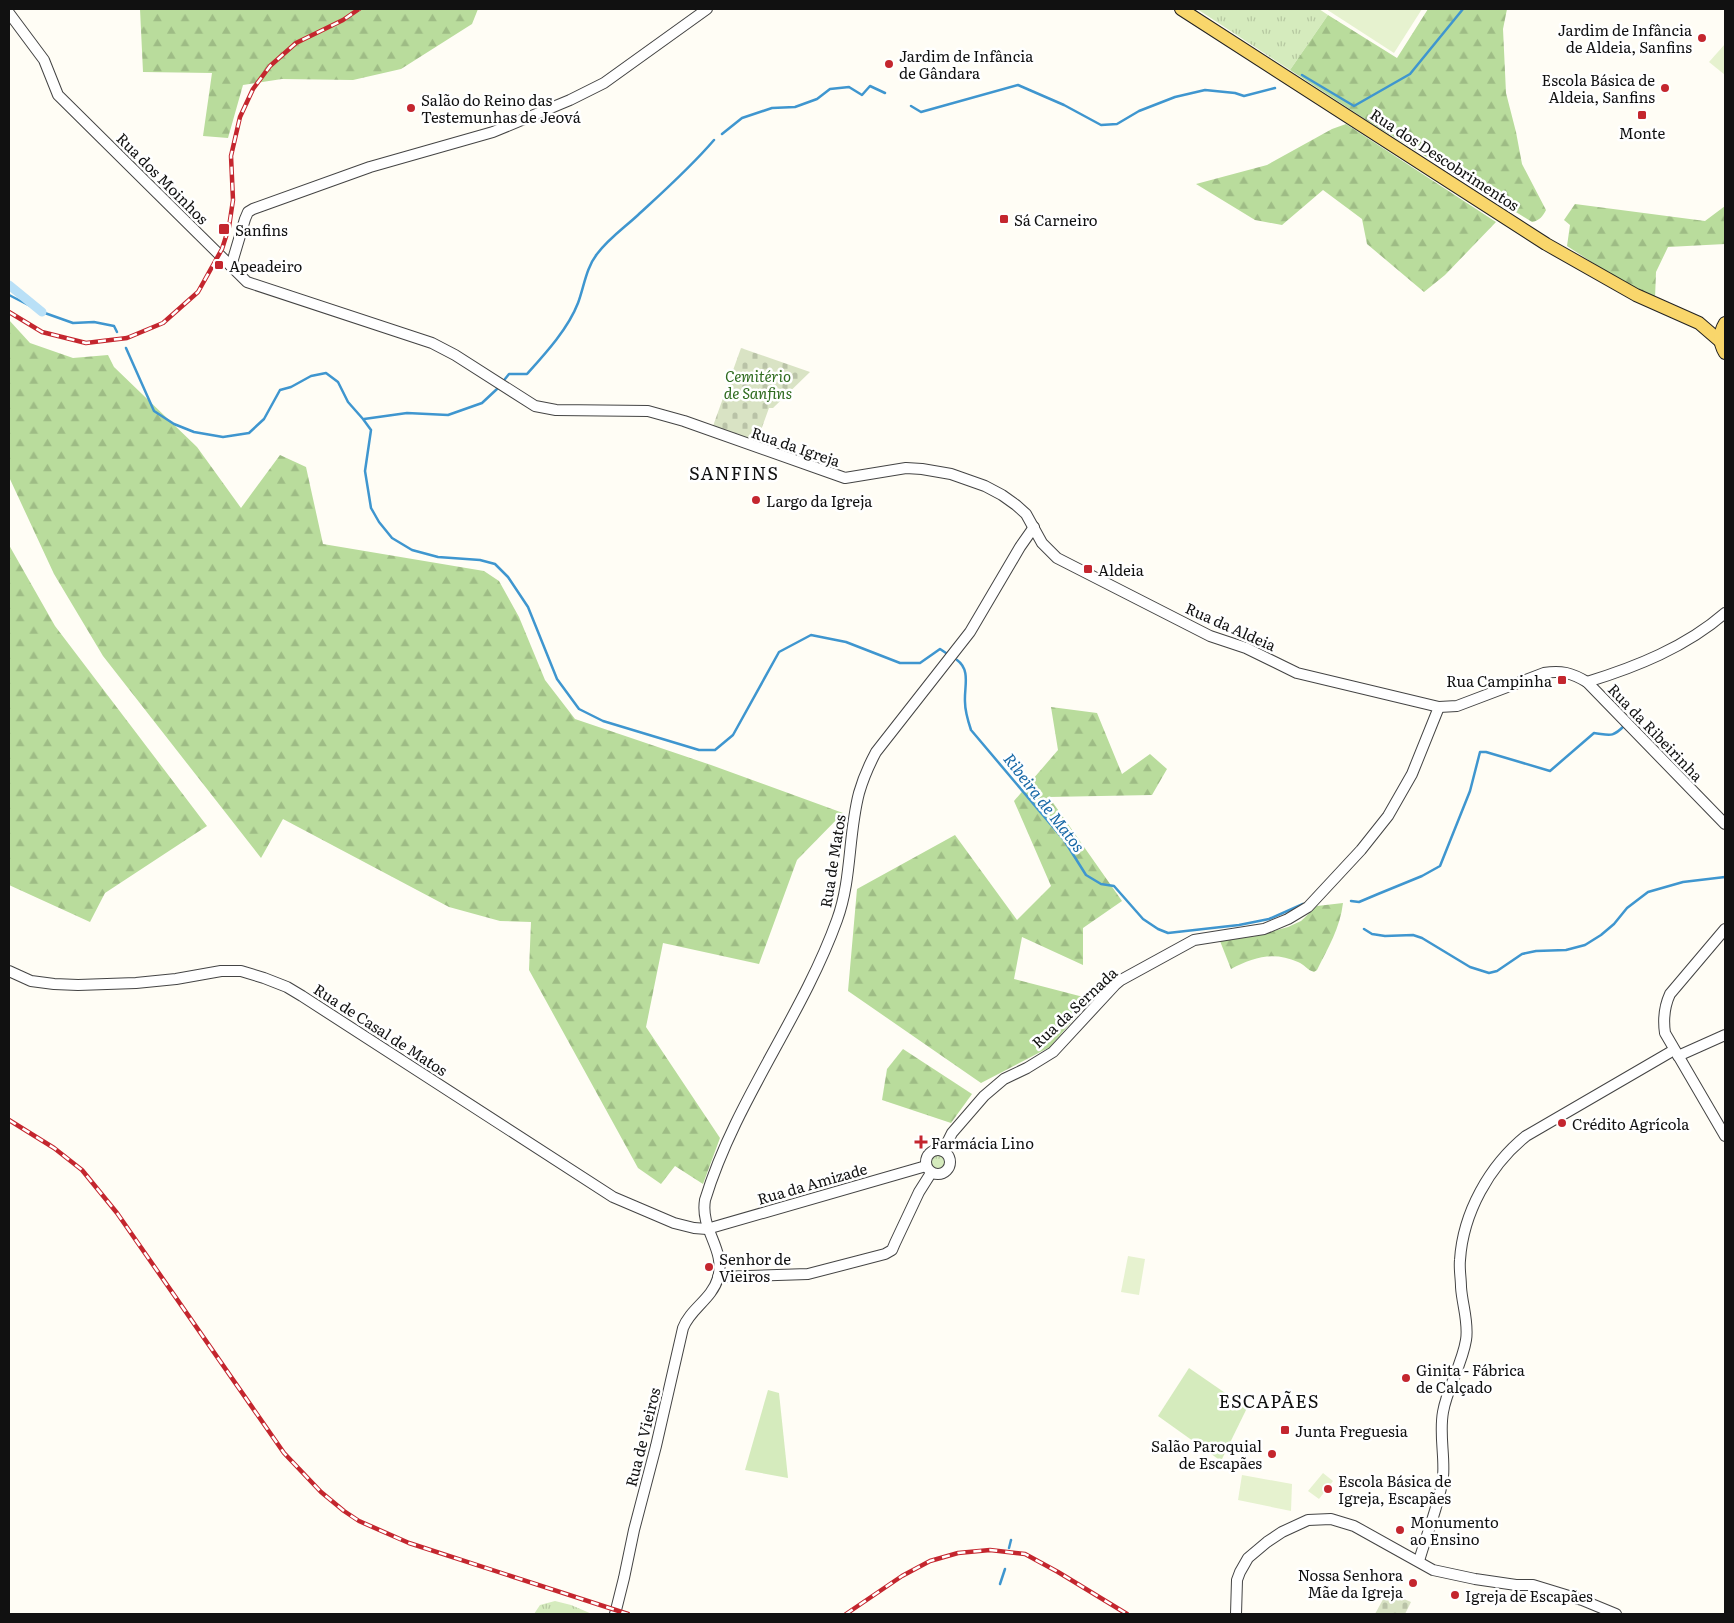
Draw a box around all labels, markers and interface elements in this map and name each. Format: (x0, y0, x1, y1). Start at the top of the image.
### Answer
place label: Jardim de Infância de Aldeia, Sanfins (1558, 18, 1693, 58)
marker: Jardim de Infância de Aldeia, Sanfins (1696, 32, 1708, 44)
place label: Jardim de Infância de Gândara (899, 44, 1034, 84)
marker: Jardim de Infância de Gândara (883, 58, 895, 70)
place label: Escola Básica de Aldeia, Sanfins (1542, 68, 1655, 108)
marker: Escola Básica de Aldeia, Sanfins (1659, 82, 1671, 94)
place label: Salão do Reino das Testemunhas de Jeová (421, 88, 582, 128)
marker: Salão do Reino das Testemunhas de Jeová (405, 102, 417, 114)
street label: Rua dos Descobrimentos (1366, 102, 1524, 216)
marker: Monte (1636, 109, 1648, 121)
place label: Monte (1619, 121, 1666, 144)
street label: Rua dos Moinhos (112, 127, 214, 229)
place label: Sá Carneiro (1014, 208, 1098, 231)
marker: Sá Carneiro (998, 213, 1010, 225)
place label: Sanfins (235, 218, 288, 241)
marker: Sanfins (217, 222, 231, 236)
place label: Apeadeiro (229, 254, 303, 277)
marker: Apeadeiro (213, 259, 225, 271)
park label: Cemitério de Sanfins (724, 364, 792, 404)
street label: Rua da Igreja (748, 420, 844, 472)
district label: SANFINS (689, 459, 779, 486)
place label: Largo da Igreja (766, 489, 873, 512)
marker: Largo da Igreja (750, 494, 762, 506)
place label: Aldeia (1098, 558, 1145, 581)
marker: Aldeia (1082, 563, 1094, 575)
street label: Rua da Aldeia (1182, 596, 1281, 657)
place label: Rua Campinha (1446, 669, 1553, 692)
marker: Rua Campinha (1556, 674, 1568, 686)
street label: Rua da Ribeirinha (1603, 678, 1710, 787)
water label: Ribeira de Matos (999, 747, 1091, 857)
street label: Rua de Matos (813, 812, 851, 909)
street label: Rua da Sernada (1026, 960, 1123, 1053)
street label: Rua de Casal de Matos (310, 977, 453, 1081)
place label: Crédito Agrícola (1572, 1112, 1690, 1135)
marker: Crédito Agrícola (1556, 1117, 1568, 1129)
place label: Farmácia Lino (931, 1131, 1034, 1154)
marker: Farmácia Lino (915, 1136, 927, 1148)
street label: Rua da Amizade (754, 1156, 870, 1210)
place label: Senhor de Vieiros (719, 1247, 791, 1287)
marker: Senhor de Vieiros (703, 1261, 715, 1273)
place label: Ginita - Fábrica de Calçado (1416, 1358, 1526, 1398)
marker: Ginita - Fábrica de Calçado (1400, 1372, 1412, 1384)
street label: Rua de Vieiros (619, 1385, 665, 1489)
district label: ESCAPÃES (1219, 1387, 1319, 1414)
place label: Junta Freguesia (1295, 1419, 1409, 1442)
marker: Junta Freguesia (1279, 1424, 1291, 1436)
place label: Salão Paroquial de Escapães (1151, 1434, 1262, 1474)
marker: Salão Paroquial de Escapães (1266, 1448, 1278, 1460)
place label: Escola Básica de Igreja, Escapães (1338, 1469, 1452, 1509)
marker: Escola Básica de Igreja, Escapães (1322, 1483, 1334, 1495)
place label: Monumento ao Ensino (1410, 1510, 1499, 1550)
marker: Monumento ao Ensino (1394, 1524, 1406, 1536)
place label: Nossa Senhora Mãe da Igreja (1298, 1563, 1404, 1603)
marker: Nossa Senhora Mãe da Igreja (1407, 1577, 1419, 1589)
place label: Igreja de Escapães (1465, 1584, 1593, 1607)
marker: Igreja de Escapães (1449, 1589, 1461, 1601)

